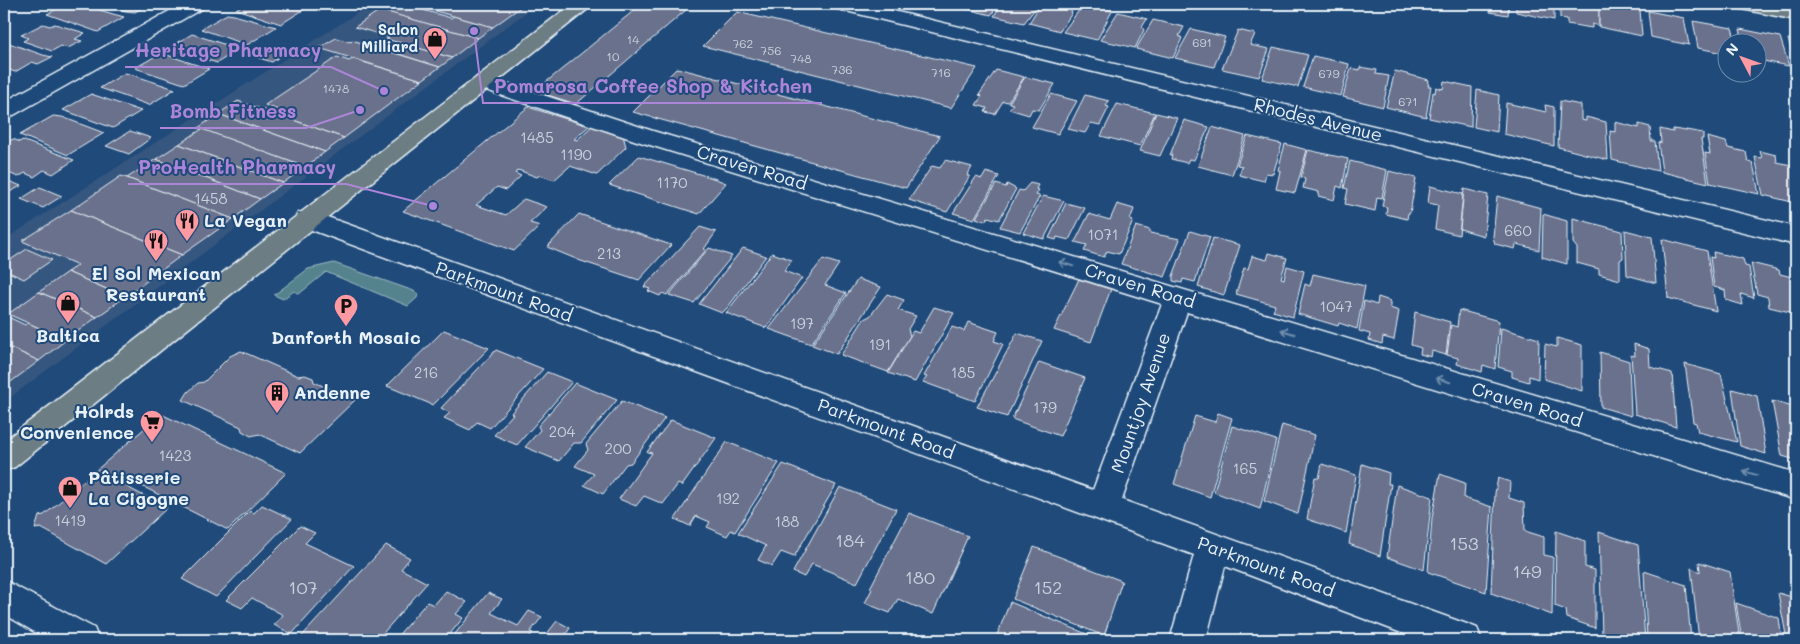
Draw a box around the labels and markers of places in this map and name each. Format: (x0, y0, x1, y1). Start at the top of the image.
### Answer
place label: Salon Milliard (361, 19, 418, 56)
shop icon: Salon Milliard (422, 26, 448, 60)
callout: Heritage Pharmacy (125, 33, 331, 67)
callout: Pomarosa Coffee Shop & Kitchen (483, 69, 822, 103)
callout: Bomb Fitness (160, 94, 306, 128)
callout: ProHealth Pharmacy (128, 150, 346, 184)
restaurant icon: La Vegan (174, 208, 200, 242)
place label: La Vegan (204, 208, 287, 232)
restaurant icon: El Sol Mexican Restaurant (143, 228, 169, 262)
place label: El Sol Mexican Restaurant (91, 261, 221, 306)
shop icon: Baltica (55, 290, 81, 324)
parking icon: Danforth Mosaic (333, 293, 359, 327)
place label: Baltica (36, 323, 100, 347)
place label: Danforth Mosaic (271, 325, 421, 349)
building icon: Andenne (264, 380, 290, 414)
place label: Andenne (294, 380, 371, 404)
place label: Holrds Convenience (20, 399, 134, 444)
supermarket icon: Holrds Convenience (139, 409, 165, 443)
place label: Pâtisserie La Cigogne (88, 465, 189, 510)
shop icon: Pâtisserie La Cigogne (57, 475, 83, 509)

